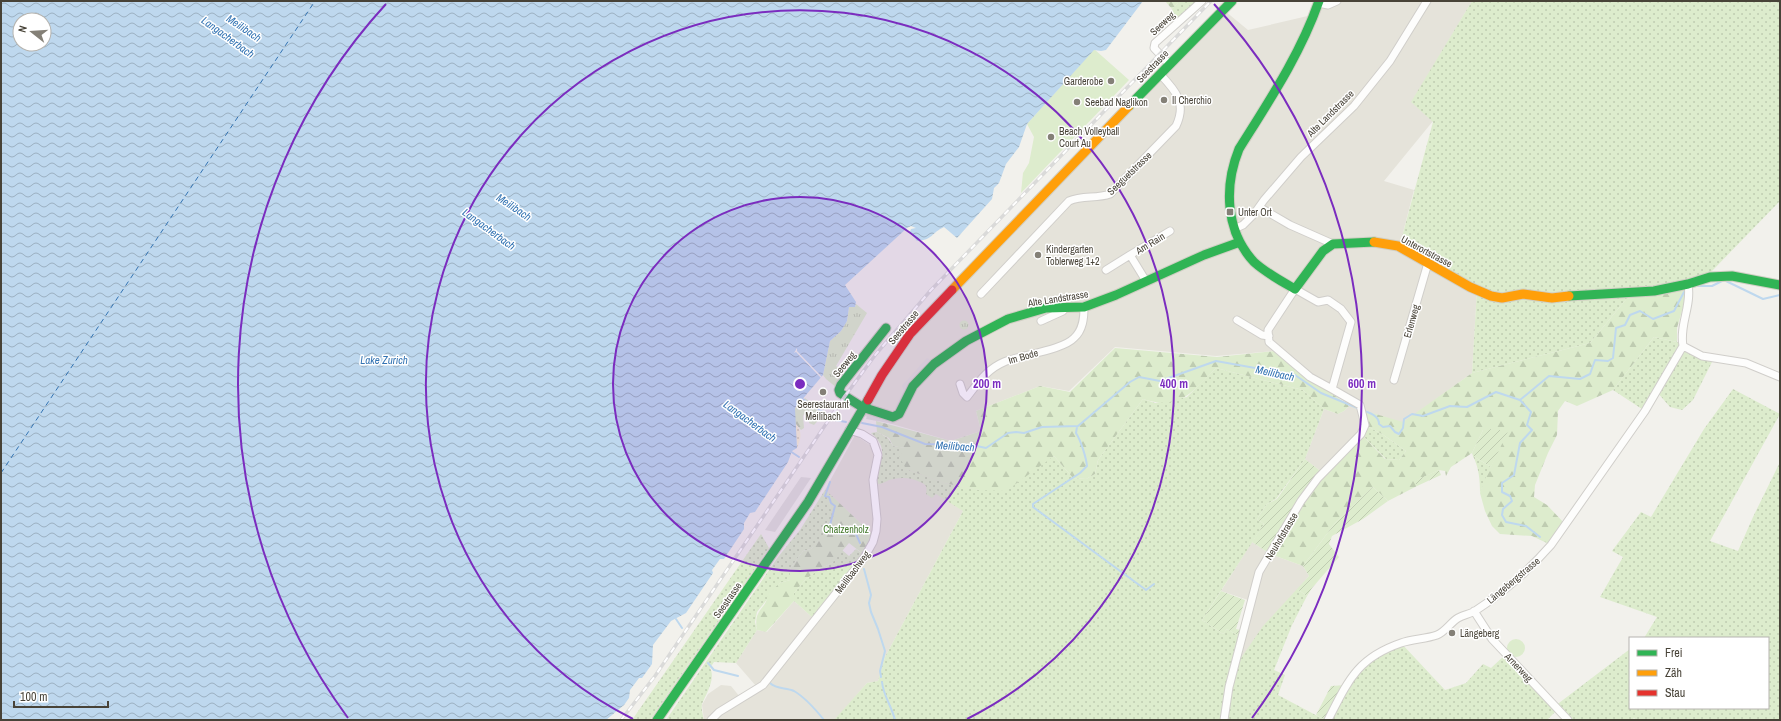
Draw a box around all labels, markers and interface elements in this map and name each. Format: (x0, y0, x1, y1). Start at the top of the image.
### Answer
street label: Seeweg (1147, 8, 1178, 38)
water label: Meilibach (224, 11, 264, 45)
north arrow (12, 12, 52, 52)
water label: Langacherbach (199, 13, 257, 61)
text: N (15, 24, 30, 34)
street label: Seestrasse (1133, 47, 1172, 86)
place label: Garderobe (1064, 75, 1103, 88)
marker: Garderobe (1106, 76, 1116, 86)
street label: Alte Landstrasse (1303, 87, 1357, 140)
place label: Il Cherchio (1172, 94, 1212, 107)
marker: Il Cherchio (1159, 95, 1169, 105)
place label: Seebad Naglikon (1085, 96, 1148, 109)
marker: Seebad Naglikon (1072, 97, 1082, 107)
place label: Beach Volleyball Court Au (1059, 125, 1119, 150)
marker: Beach Volleyball Court Au (1046, 132, 1056, 142)
street label: Seeguetstrasse (1104, 149, 1155, 198)
water label: Meilibach (494, 190, 534, 224)
water label: Langacherbach (460, 205, 518, 253)
place label: Unter Ort (1238, 206, 1272, 219)
marker: Unter Ort (1225, 207, 1235, 217)
street label: Am Rain (1132, 230, 1167, 258)
street label: Unterortstrasse (1399, 233, 1455, 271)
place label: Kindergarten Toblerweg 1+2 (1046, 243, 1100, 268)
marker: Kindergarten Toblerweg 1+2 (1033, 250, 1043, 260)
street label: Alte Landstrasse (1026, 287, 1090, 310)
street label: Erlenweg (1401, 302, 1423, 339)
street label: Seestrasse (885, 307, 922, 347)
street label: Im Bode (1007, 346, 1040, 367)
street label: Seeweg (830, 348, 859, 380)
water label: Lake Zurich (360, 353, 408, 367)
water label: Meilibach (1254, 362, 1296, 384)
text: 200 m (973, 376, 1001, 392)
text: 400 m (1160, 376, 1188, 392)
text: 600 m (1348, 376, 1376, 392)
centre of rings (793, 377, 807, 391)
marker: Seerestaurant Meilibach (818, 387, 828, 397)
water label: Langacherbach (721, 397, 779, 445)
place label: Seerestaurant Meilibach (797, 398, 849, 423)
water label: Meilibach (935, 438, 975, 454)
street label: Neuhofstrasse (1262, 510, 1301, 562)
park label: Chatzenholz (823, 523, 869, 536)
street label: Meilibachweg (832, 548, 873, 596)
street label: Längebergstrasse (1484, 554, 1543, 606)
street label: Seestrasse (710, 579, 745, 621)
place label: Längeberg (1460, 627, 1500, 640)
marker: Längeberg (1447, 628, 1457, 638)
legend (1629, 637, 1769, 709)
text: Frei (1665, 645, 1683, 661)
street label: Arnerweg (1501, 649, 1536, 685)
text: Zäh (1665, 665, 1682, 681)
scale bar (14, 683, 108, 709)
text: Stau (1665, 685, 1685, 701)
text: 100 m (20, 689, 47, 705)

